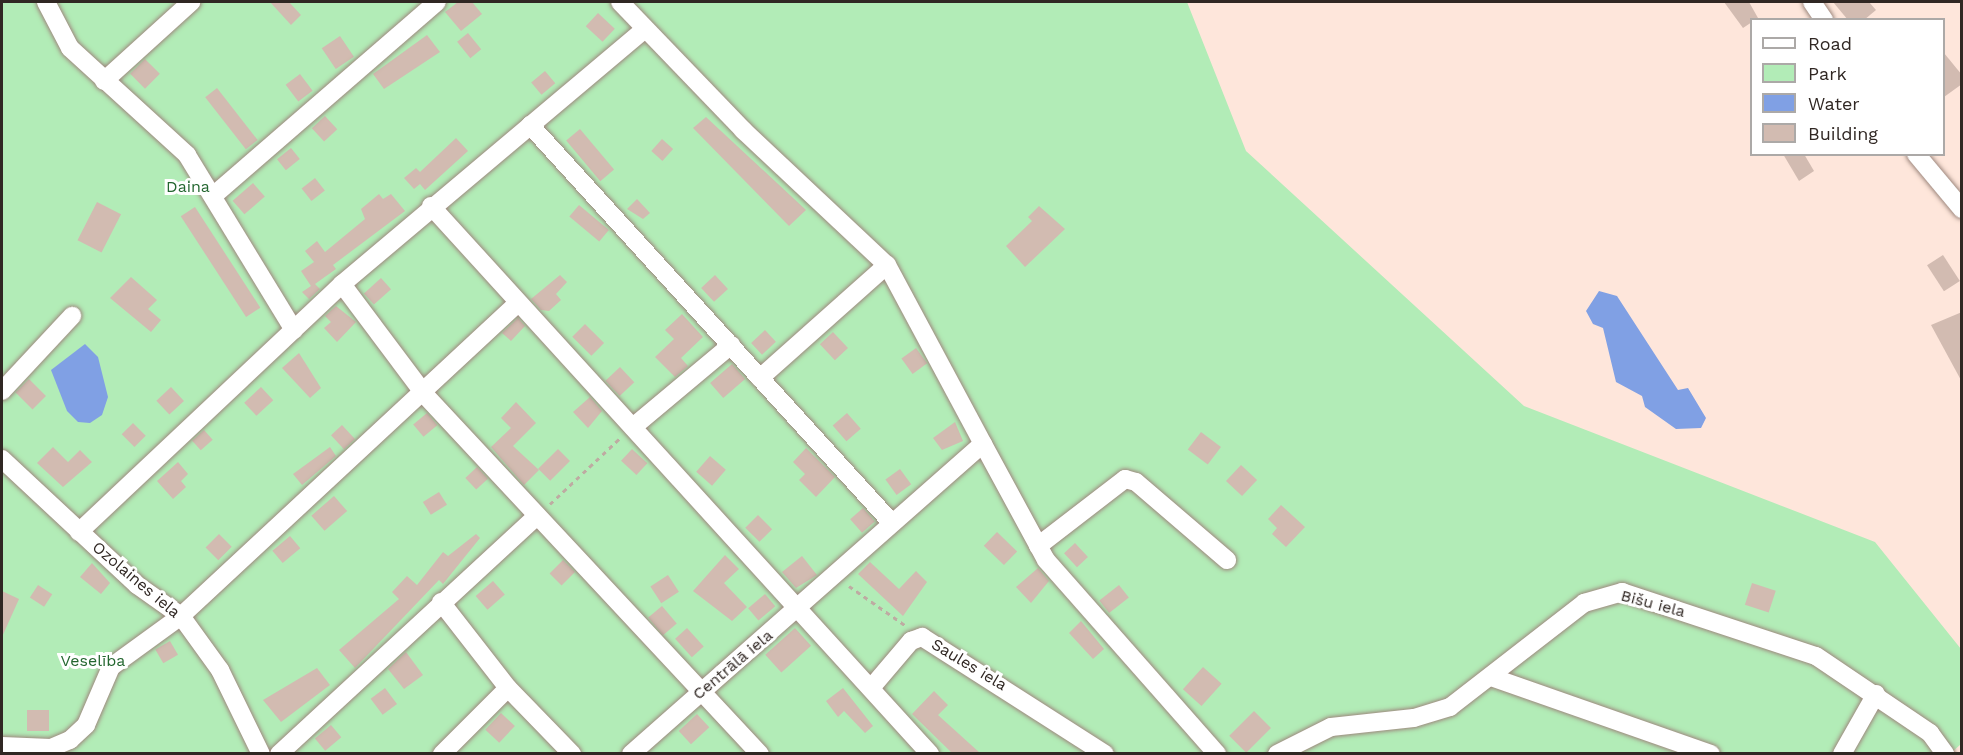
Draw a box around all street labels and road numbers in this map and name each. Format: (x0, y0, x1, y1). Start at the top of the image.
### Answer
street label: Ozolaines iela (88, 538, 184, 622)
street label: Bišu iela (1619, 586, 1687, 622)
street label: Centrālā iela (689, 626, 777, 704)
street label: Saules iela (928, 635, 1010, 695)

